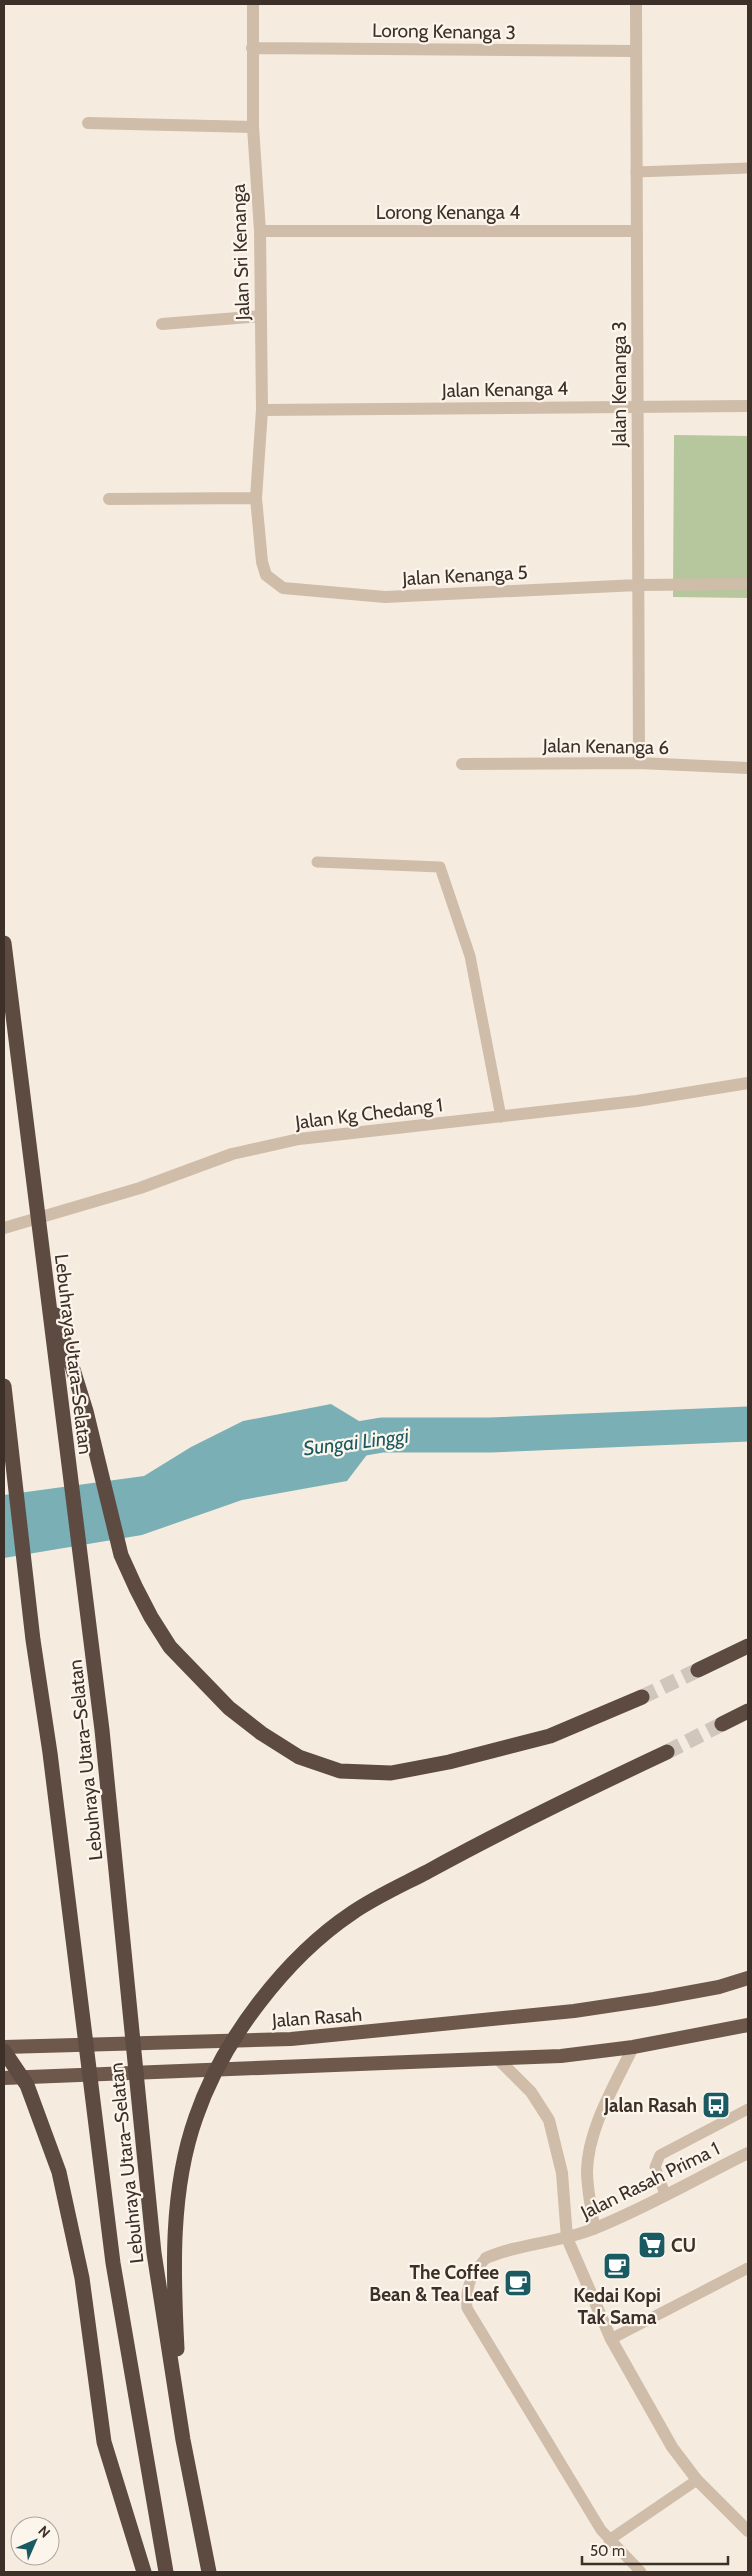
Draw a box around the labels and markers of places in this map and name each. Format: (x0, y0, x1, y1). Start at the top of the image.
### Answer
bus stop icon: Jalan Rasah (701, 2090, 731, 2120)
place label: Jalan Rasah (603, 2094, 697, 2117)
supermarket icon: CU (637, 2230, 667, 2260)
place label: CU (671, 2234, 696, 2257)
cafe icon: Kedai Kopi Tak Sama (602, 2251, 632, 2281)
place label: The Coffee Bean & Tea Leaf (369, 2261, 500, 2306)
cafe icon: The Coffee Bean & Tea Leaf (503, 2268, 533, 2298)
place label: Kedai Kopi Tak Sama (573, 2284, 661, 2329)

